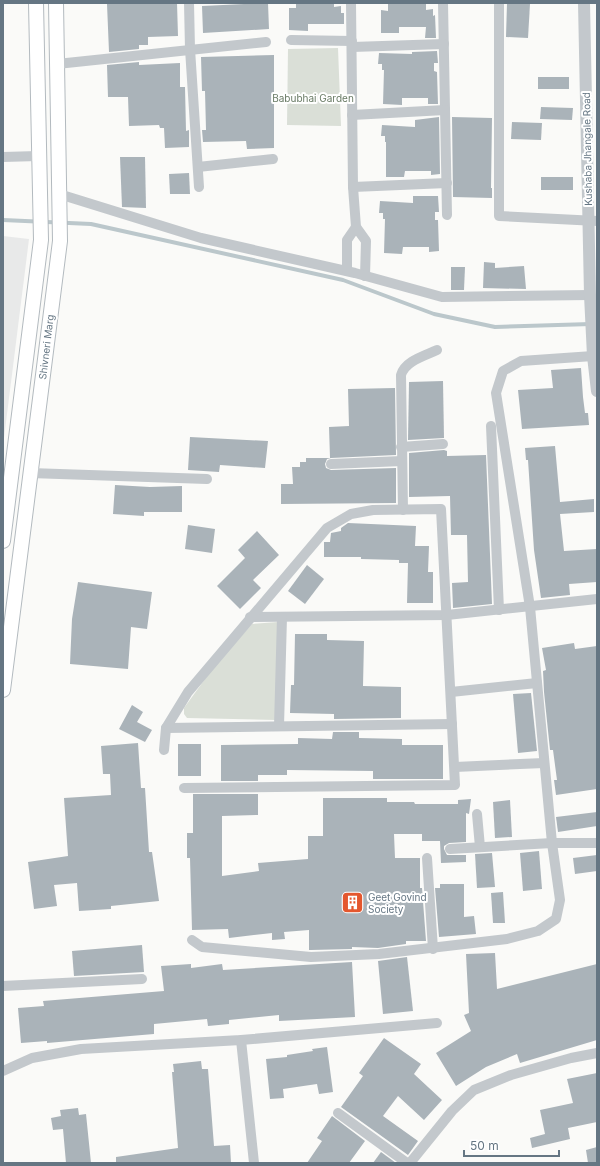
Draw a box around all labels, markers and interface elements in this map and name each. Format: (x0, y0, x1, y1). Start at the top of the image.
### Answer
park label: Babubhai Garden (272, 92, 354, 104)
street label: Kushaba Jhangale Road (580, 92, 594, 206)
street label: Shivneri Marg (36, 314, 56, 380)
building icon: Geet Govind Society (339, 890, 365, 916)
place label: Geet Govind Society (368, 891, 427, 915)
scale bar (464, 1132, 559, 1158)
text: 50 m (470, 1138, 499, 1153)

